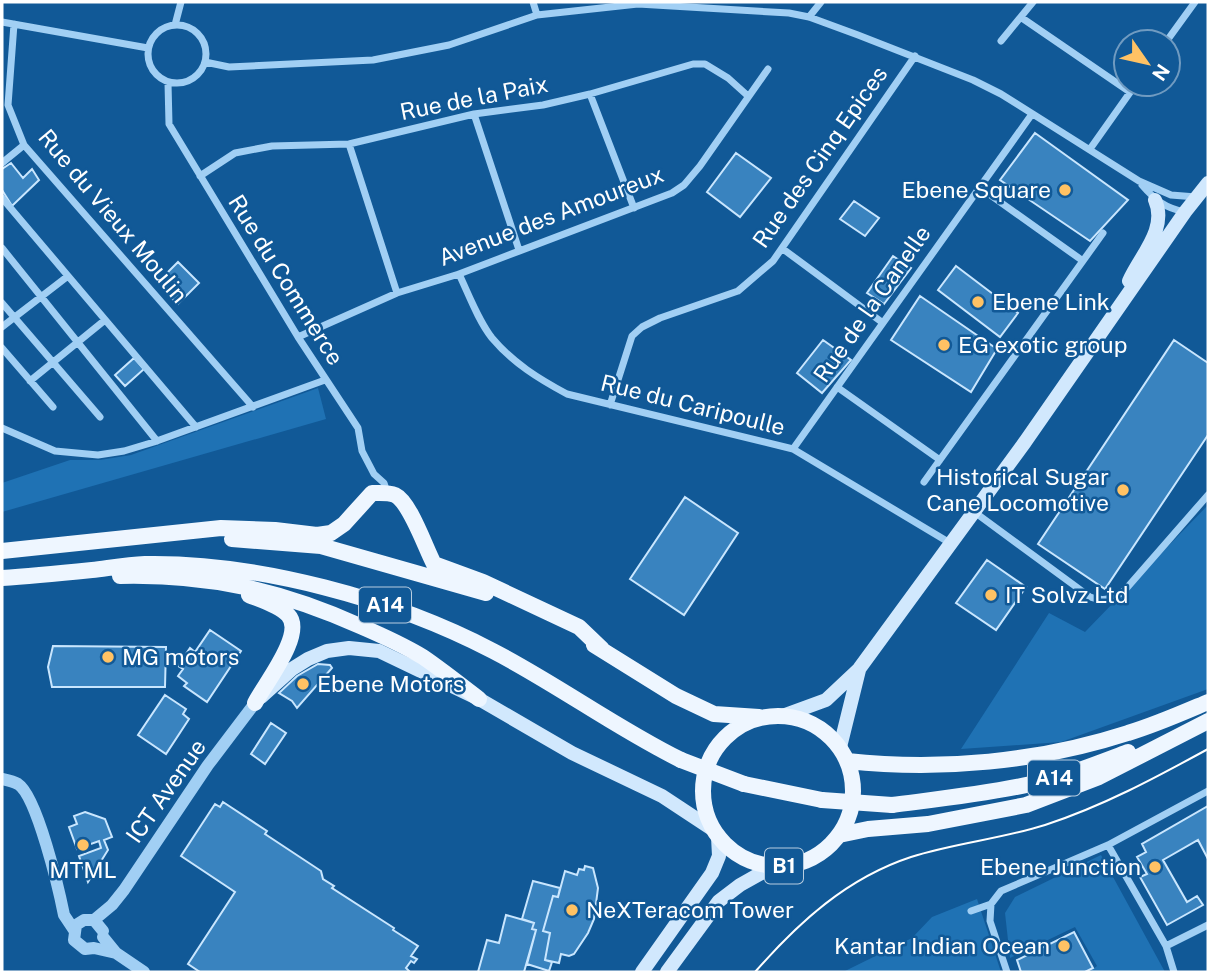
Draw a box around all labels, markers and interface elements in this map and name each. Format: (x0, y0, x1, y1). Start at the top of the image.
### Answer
north arrow (1112, 28, 1182, 98)
text: N (1148, 60, 1174, 85)
street label: Rue des Cinq Epices (747, 61, 892, 253)
street label: Rue de la Paix (398, 70, 550, 125)
street label: Rue du Vieux Moulin (33, 124, 194, 308)
street label: Avenue des Amoureux (435, 160, 667, 271)
place label: Ebene Square (902, 176, 1051, 203)
marker: Ebene Square (1057, 182, 1073, 198)
street label: Rue du Commerce (223, 190, 350, 370)
street label: Rue de la Canelle (807, 220, 936, 387)
place label: Ebene Link (992, 288, 1110, 315)
marker: Ebene Link (970, 294, 986, 310)
place label: EG exotic group (958, 331, 1128, 358)
marker: EG exotic group (936, 337, 952, 353)
street label: Rue du Caripoulle (598, 369, 788, 440)
place label: Historical Sugar Cane Locomotive (926, 463, 1109, 516)
marker: Historical Sugar Cane Locomotive (1115, 482, 1131, 498)
place label: IT Solvz Ltd (1005, 581, 1128, 608)
marker: IT Solvz Ltd (983, 587, 999, 603)
road number: A14 (359, 588, 411, 622)
place label: MG motors (122, 643, 239, 670)
marker: MG motors (100, 649, 116, 665)
place label: Ebene Motors (317, 670, 464, 697)
marker: Ebene Motors (295, 676, 311, 692)
street label: ICT Avenue (120, 734, 211, 848)
road number: A14 (1028, 760, 1080, 796)
marker: MTML (75, 837, 91, 853)
road number: B1 (765, 848, 803, 884)
place label: Ebene Junction (980, 853, 1141, 880)
place label: MTML (49, 856, 117, 883)
marker: Ebene Junction (1147, 859, 1163, 875)
place label: NeXTeracom Tower (586, 896, 794, 923)
marker: NeXTeracom Tower (564, 902, 580, 918)
place label: Kantar Indian Ocean (834, 932, 1050, 959)
marker: Kantar Indian Ocean (1056, 938, 1072, 954)

